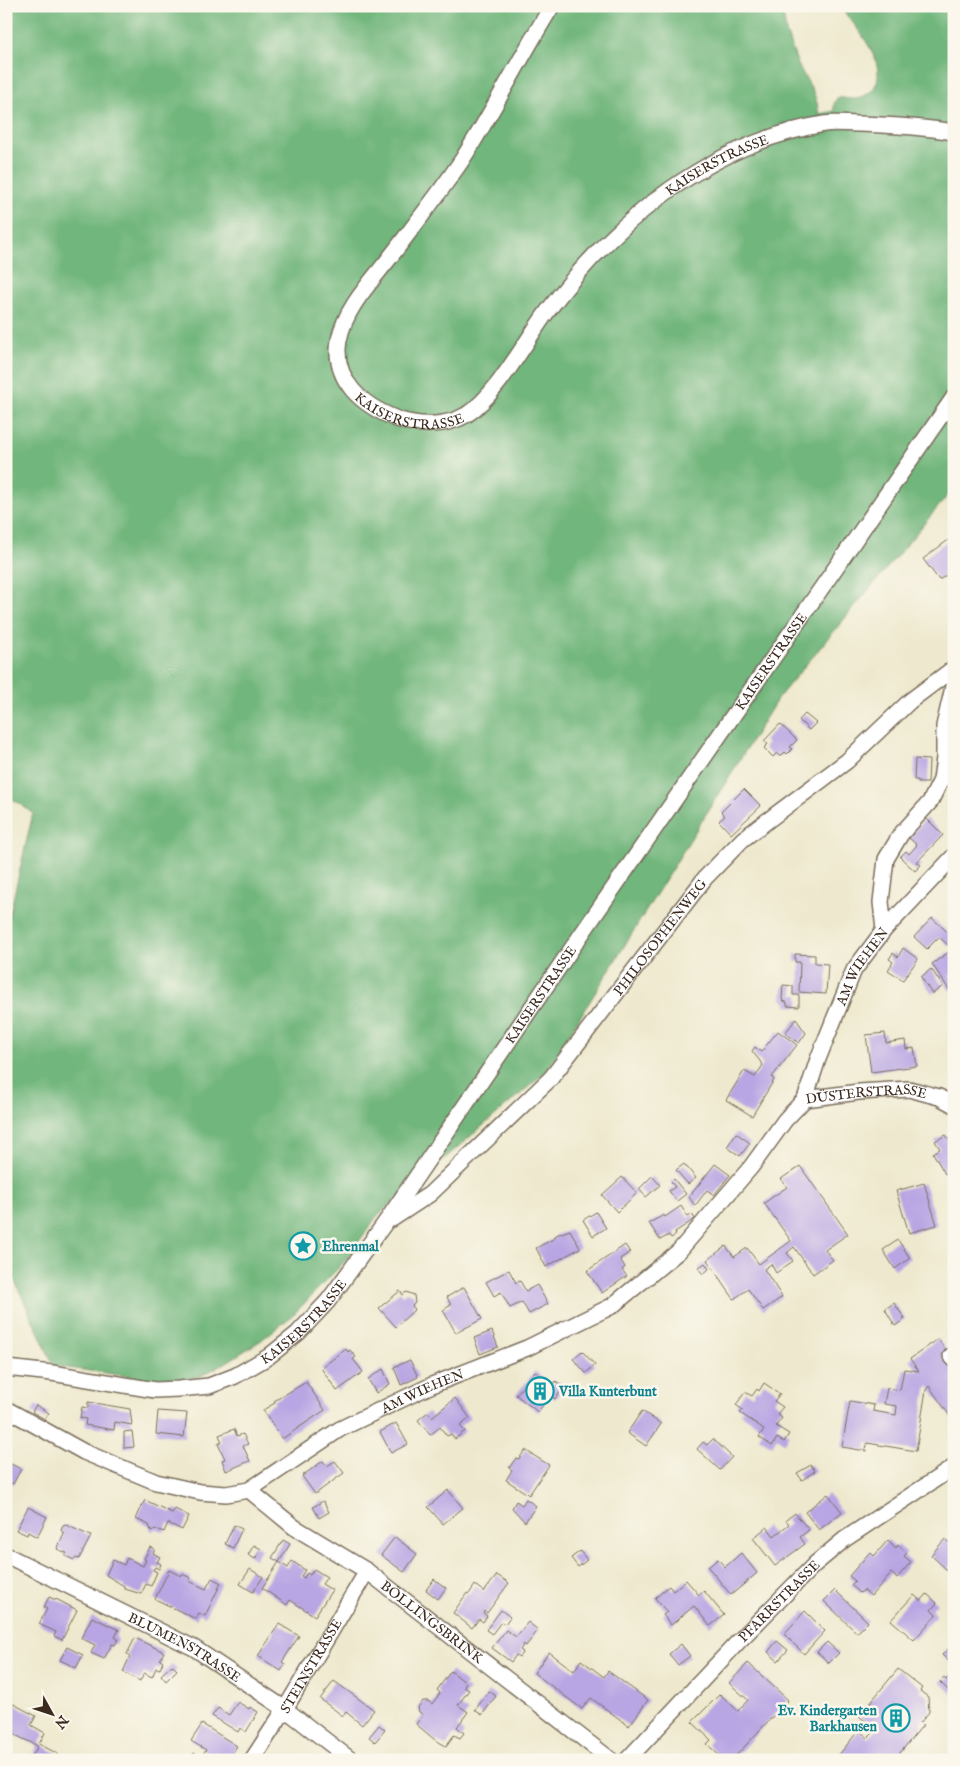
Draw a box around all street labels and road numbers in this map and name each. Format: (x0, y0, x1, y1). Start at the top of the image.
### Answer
street label: KAISERSTRASSE (662, 131, 771, 200)
street label: KAISERSTRASSE (350, 389, 467, 434)
street label: KAISERSTRASSE (731, 609, 812, 714)
street label: PHILOSOPHENWEG (610, 875, 711, 1000)
street label: AM WIEHEN (832, 924, 893, 1009)
street label: KAISERSTRASSE (502, 942, 581, 1048)
street label: DÜSTERSTRASSE (805, 1081, 929, 1109)
street label: KAISERSTRASSE (258, 1276, 351, 1369)
street label: AM WIEHEN (378, 1366, 467, 1418)
street label: PFARRSTRASSE (735, 1556, 824, 1646)
street label: BÖLLINGSBRINK (377, 1577, 487, 1668)
street label: BLUMENSTRASSE (125, 1609, 244, 1687)
street label: STEINSTRASSE (277, 1616, 347, 1717)

